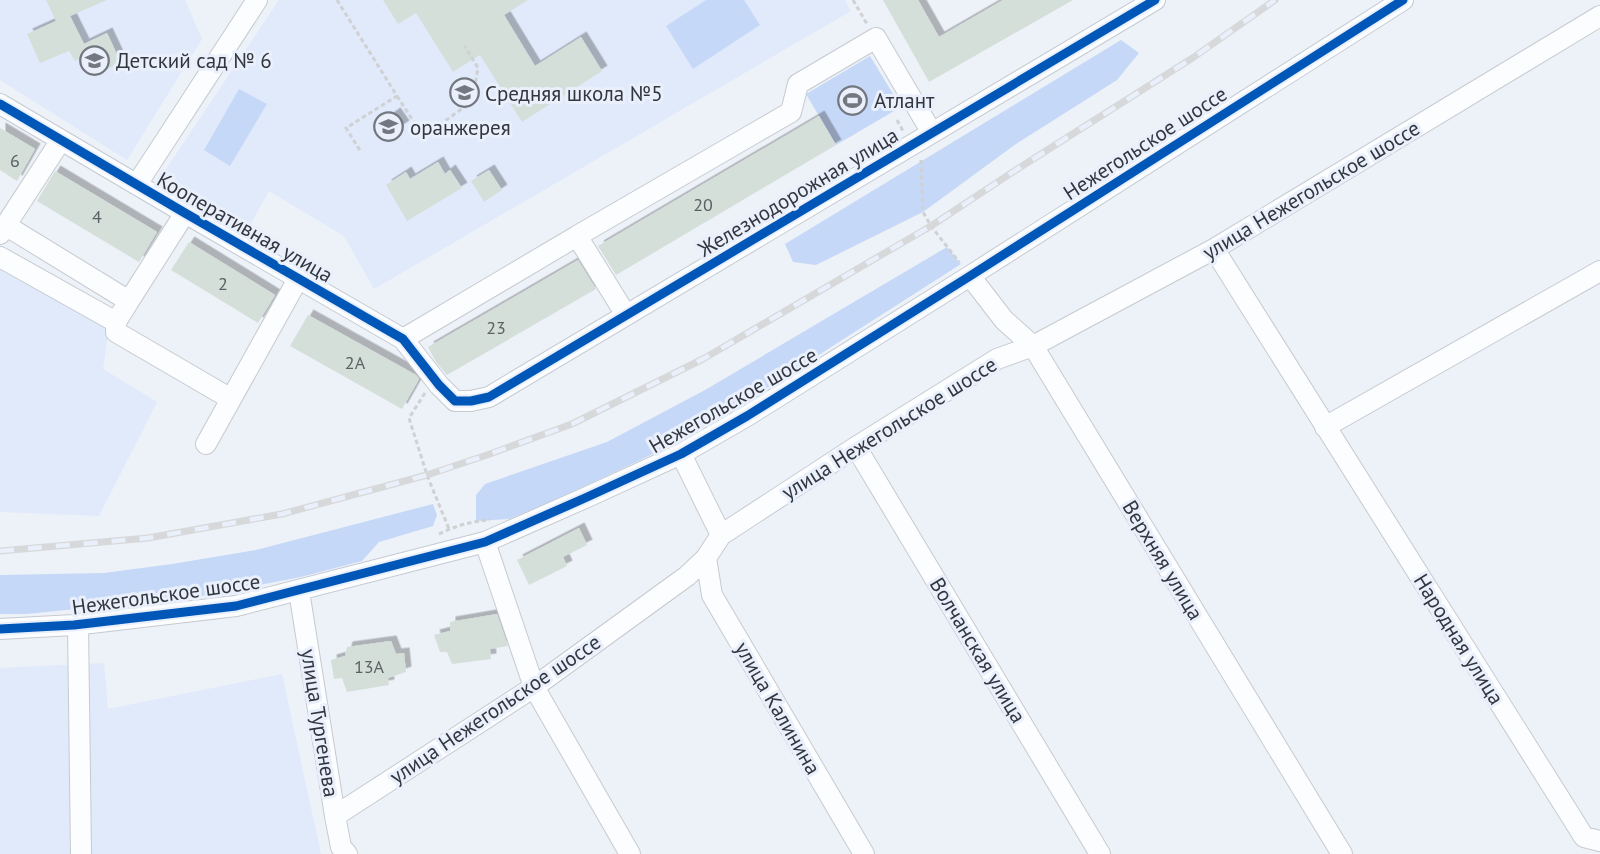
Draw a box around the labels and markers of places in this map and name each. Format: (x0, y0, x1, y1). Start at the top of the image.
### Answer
school or university icon: Детский сад № 6 (79, 44, 111, 76)
place label: Детский сад № 6 (116, 47, 272, 74)
school or university icon: Средняя школа №5 (448, 77, 480, 109)
place label: Средняя школа №5 (485, 80, 663, 107)
sports icon: Атлант (837, 84, 869, 116)
place label: Атлант (874, 87, 935, 114)
school or university icon: оранжерея (373, 111, 405, 143)
place label: оранжерея (410, 114, 511, 141)

